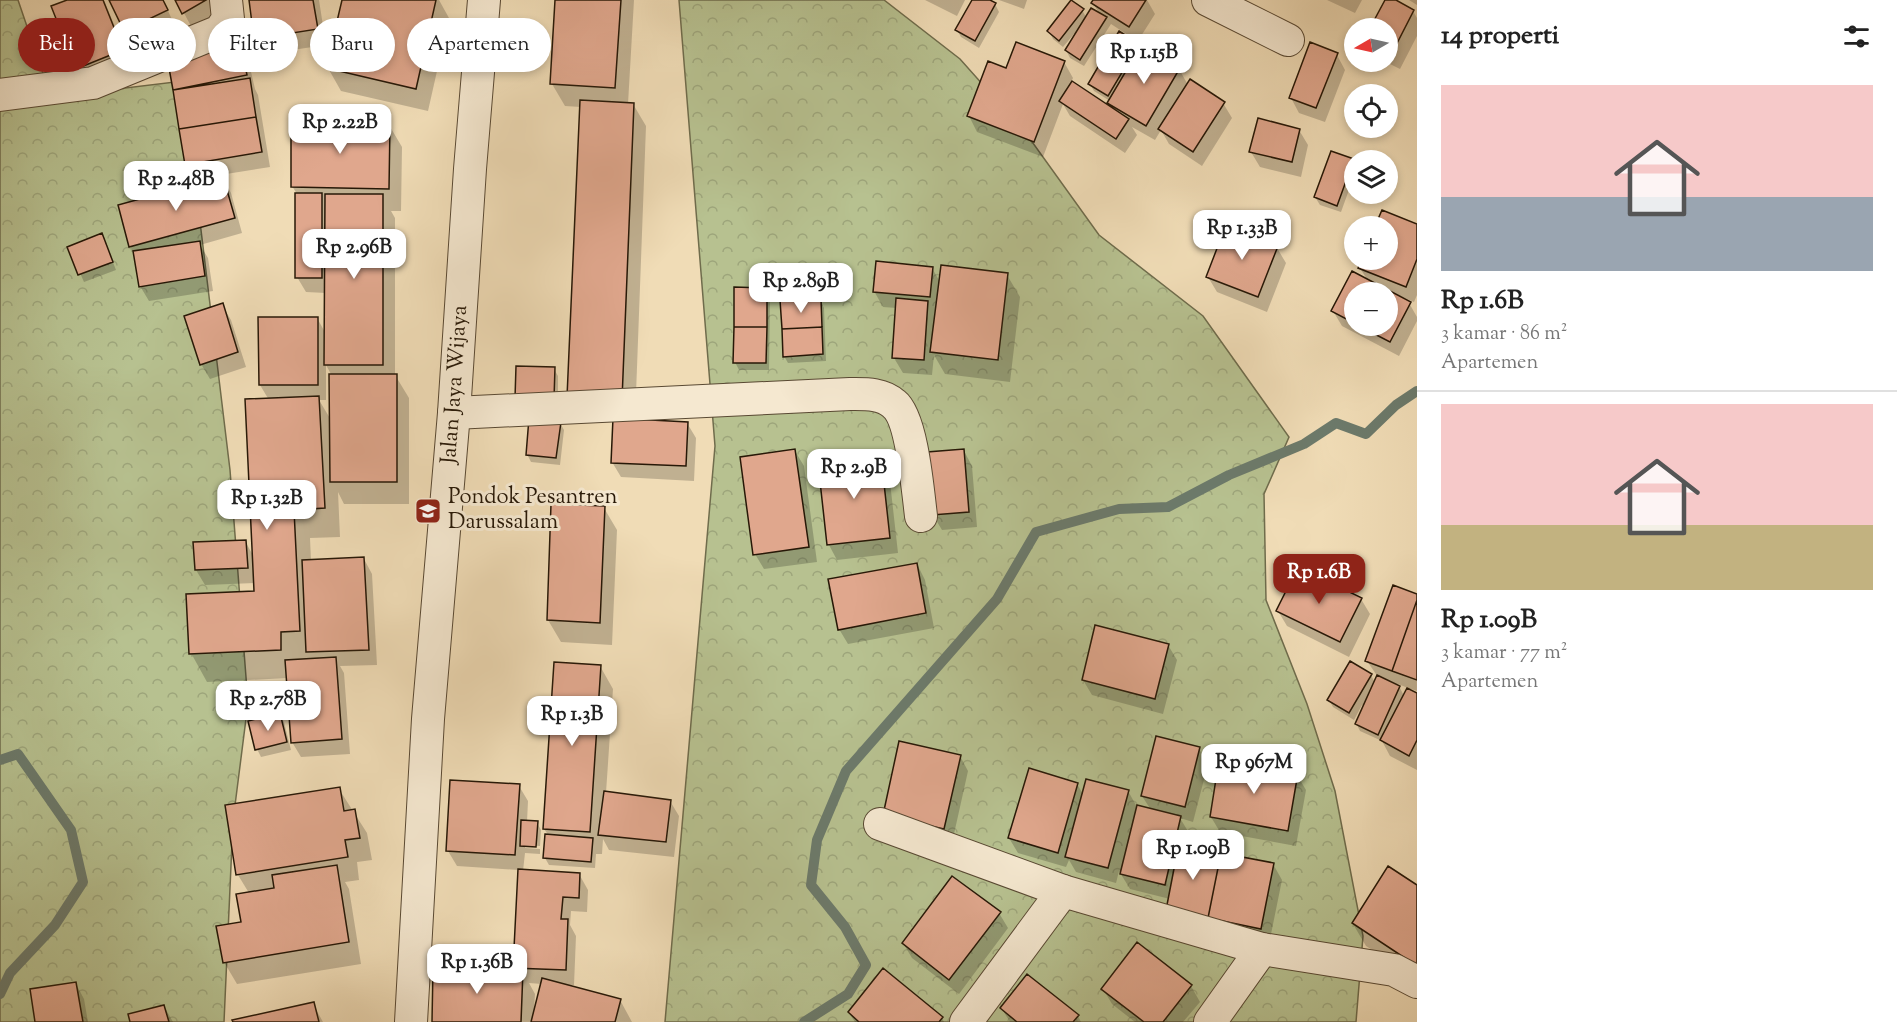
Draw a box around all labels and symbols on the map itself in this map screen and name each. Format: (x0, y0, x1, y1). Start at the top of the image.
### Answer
north arrow (1344, 18, 1398, 72)
pin: Rp 1.15B (1082, 34, 1206, 85)
pin: Rp 2.22B (278, 104, 402, 155)
pin: Rp 2.48B (114, 161, 238, 212)
pin: Rp 1.33B (1180, 210, 1304, 261)
pin: Rp 2.96B (292, 229, 416, 280)
pin: Rp 2.89B (739, 263, 863, 314)
street label: Jalan Jaya Wijaya (434, 304, 477, 466)
pin: Rp 2.9B (799, 449, 909, 500)
pin: Rp 1.32B (205, 480, 329, 531)
place label: Pondok Pesantren Darussalam (448, 482, 617, 539)
school or university icon: Pondok Pesantren Darussalam (413, 496, 443, 526)
pin: Rp 1.6B (1264, 554, 1374, 605)
pin: Rp 2.78B (206, 681, 330, 732)
pin: Rp 1.3B (517, 696, 627, 747)
pin: Rp 967M (1199, 744, 1309, 795)
pin: Rp 1.09B (1131, 830, 1255, 881)
pin: Rp 1.36B (415, 944, 539, 995)

